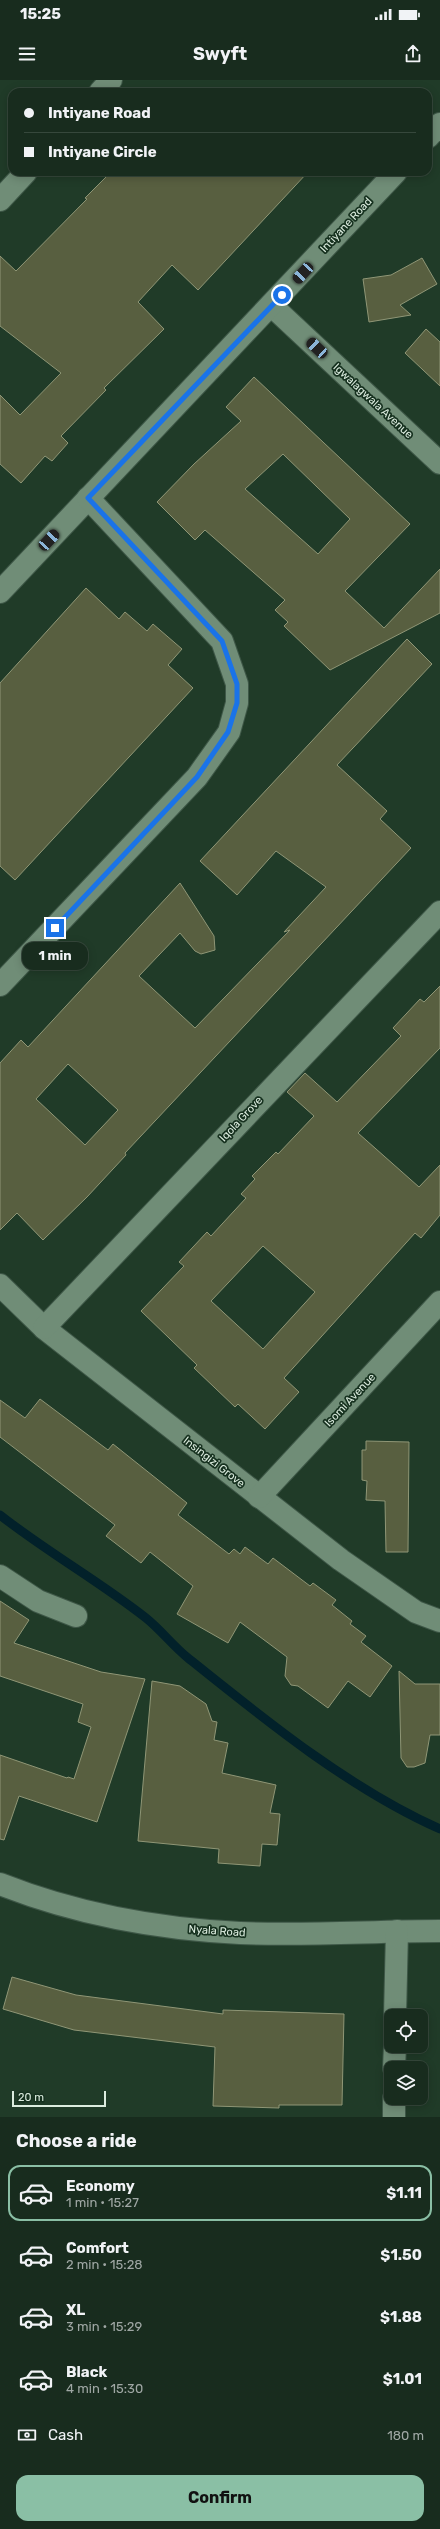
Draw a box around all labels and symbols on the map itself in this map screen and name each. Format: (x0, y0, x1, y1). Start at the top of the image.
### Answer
street label: Intiyane Road (317, 195, 375, 255)
car (290, 260, 316, 286)
route start (273, 286, 291, 304)
car (304, 335, 330, 361)
street label: Igwalagwala Avenue (331, 361, 415, 441)
car (36, 527, 62, 553)
route end (46, 919, 64, 937)
callout: 1 min (22, 942, 88, 970)
street label: Iqola Grove (217, 1094, 265, 1144)
street label: Isomi Avenue (322, 1371, 378, 1429)
street label: Insingizi Grove (181, 1434, 247, 1490)
street label: Nyala Road (188, 1923, 246, 1939)
scale bar (12, 2089, 106, 2108)

